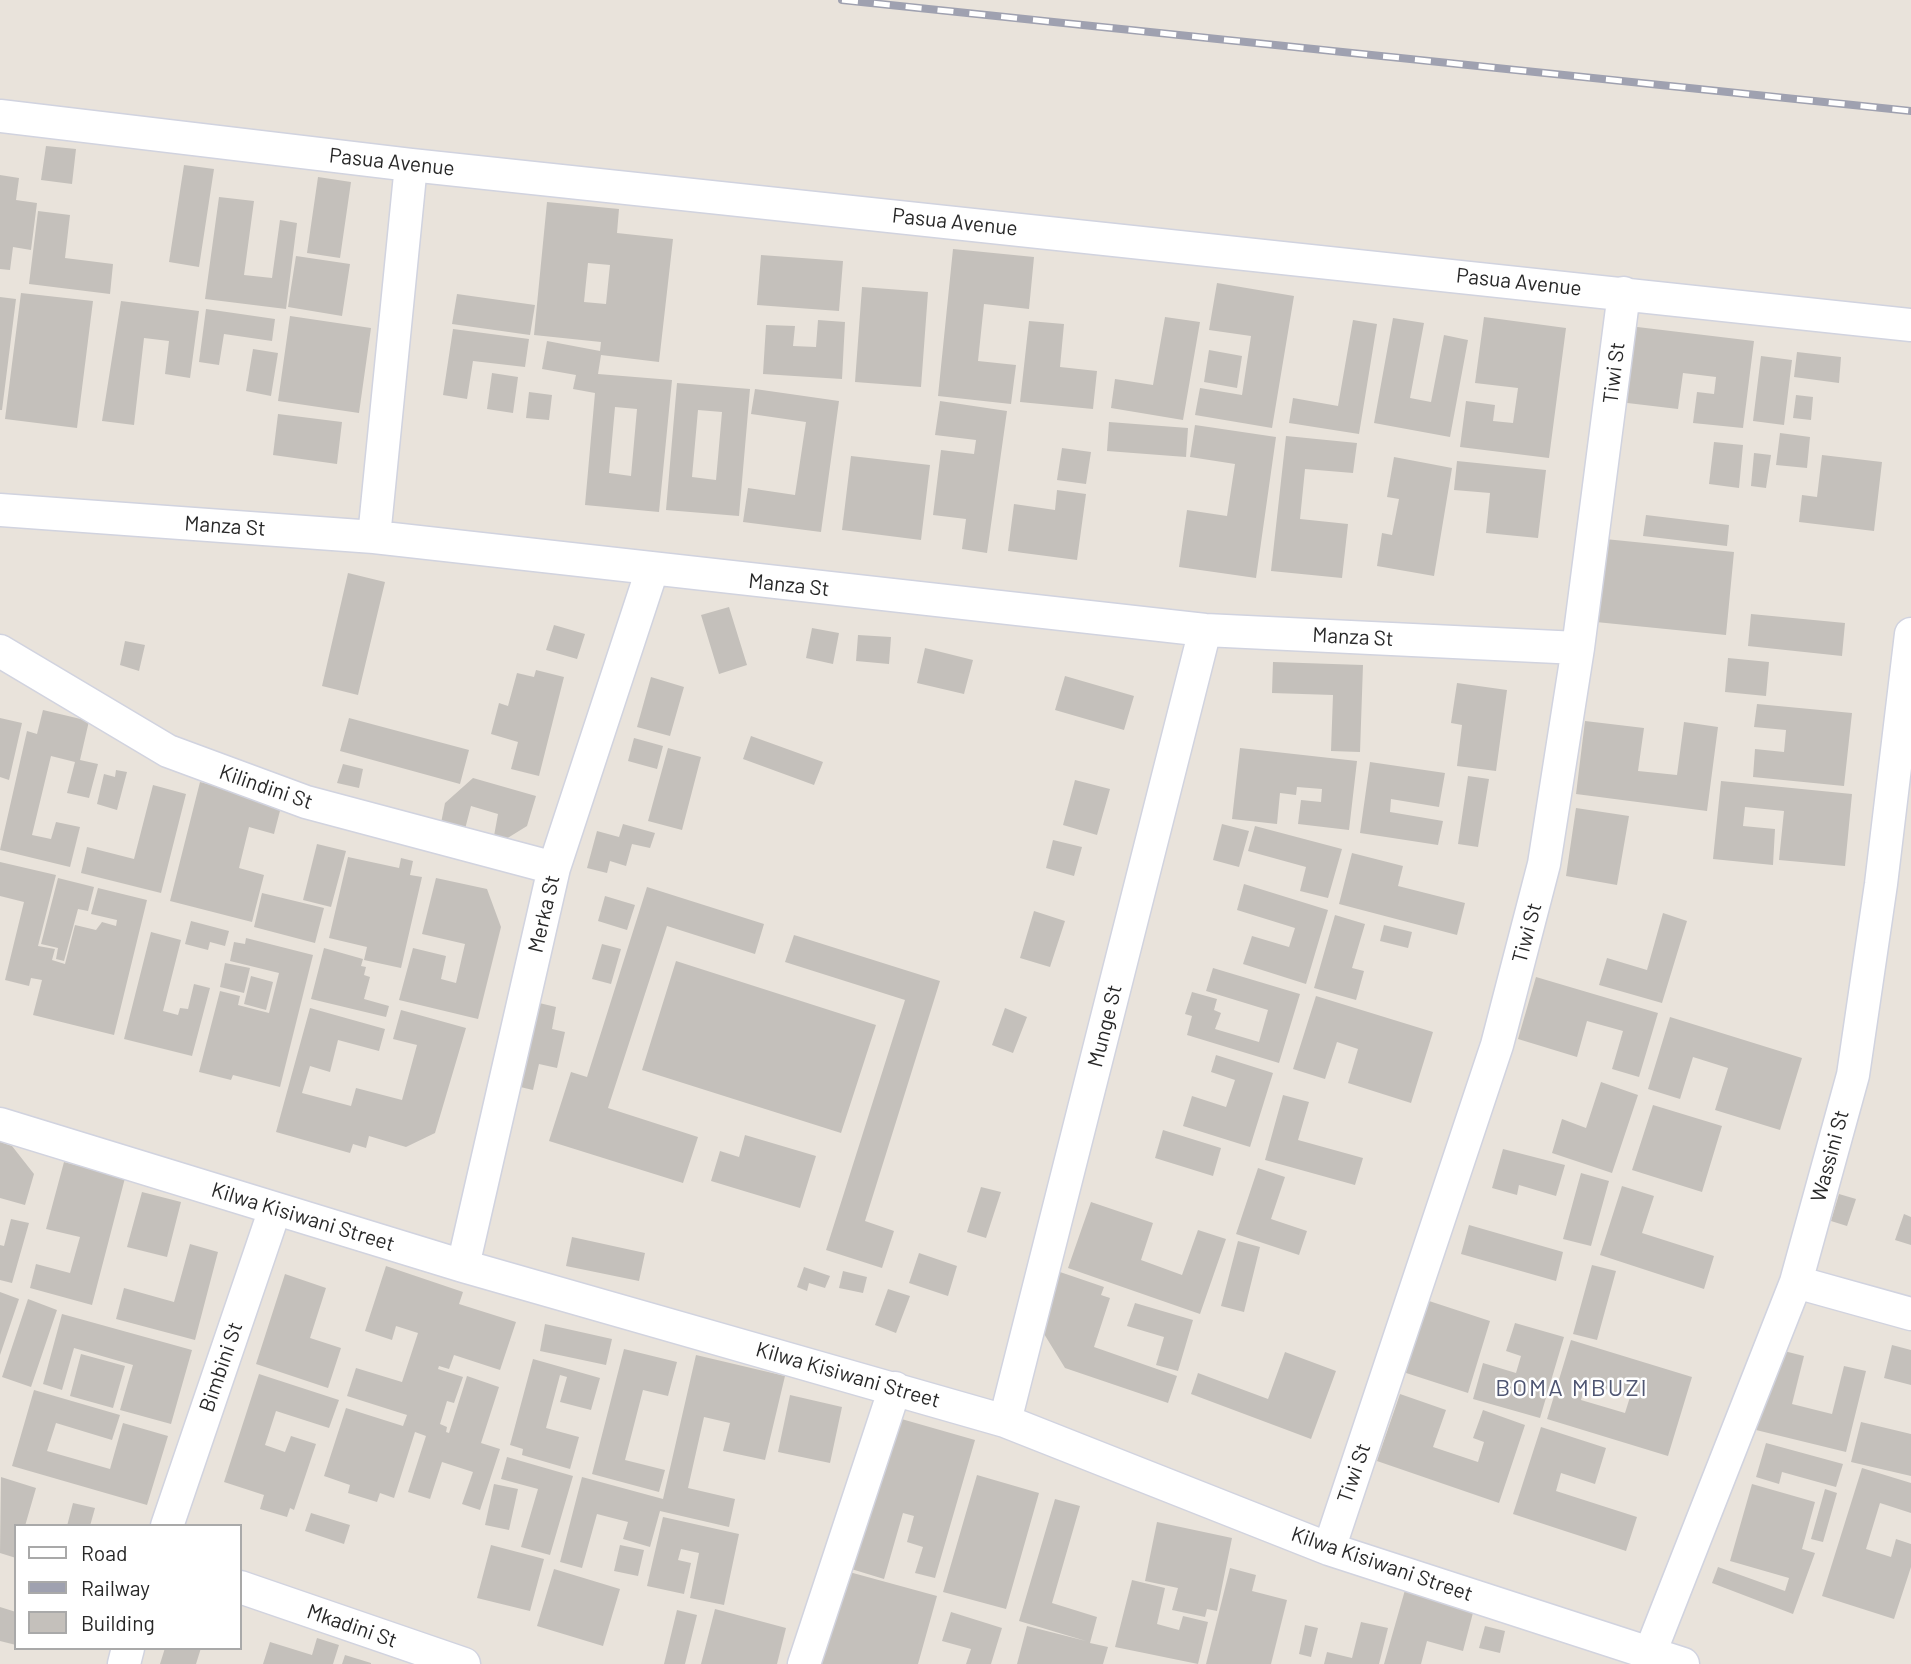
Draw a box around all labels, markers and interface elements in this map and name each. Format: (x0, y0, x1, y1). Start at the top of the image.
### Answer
street label: Pasua Avenue (328, 143, 456, 181)
street label: Pasua Avenue (891, 203, 1019, 241)
street label: Pasua Avenue (1455, 263, 1583, 301)
street label: Tiwi St (1598, 341, 1630, 405)
street label: Manza St (184, 511, 266, 541)
street label: Manza St (747, 568, 831, 602)
street label: Manza St (1312, 622, 1394, 652)
street label: Kilindini St (216, 759, 316, 815)
street label: Merka St (523, 873, 565, 955)
street label: Tiwi St (1507, 900, 1547, 966)
street label: Munge St (1083, 982, 1127, 1070)
street label: Wassini St (1806, 1107, 1854, 1205)
street label: Kilwa Kisiwani Street (208, 1177, 398, 1257)
street label: Bimbini St (194, 1319, 248, 1415)
street label: Kilwa Kisiwani Street (753, 1337, 943, 1413)
district label: BOMA MBUZI (1496, 1374, 1648, 1402)
street label: Tiwi St (1332, 1440, 1376, 1506)
street label: Kilwa Kisiwani Street (1288, 1521, 1476, 1607)
legend (14, 1524, 242, 1650)
text: Road (81, 1540, 127, 1565)
text: Railway (81, 1575, 150, 1600)
street label: Mkadini St (304, 1599, 400, 1653)
text: Building (81, 1610, 155, 1635)

